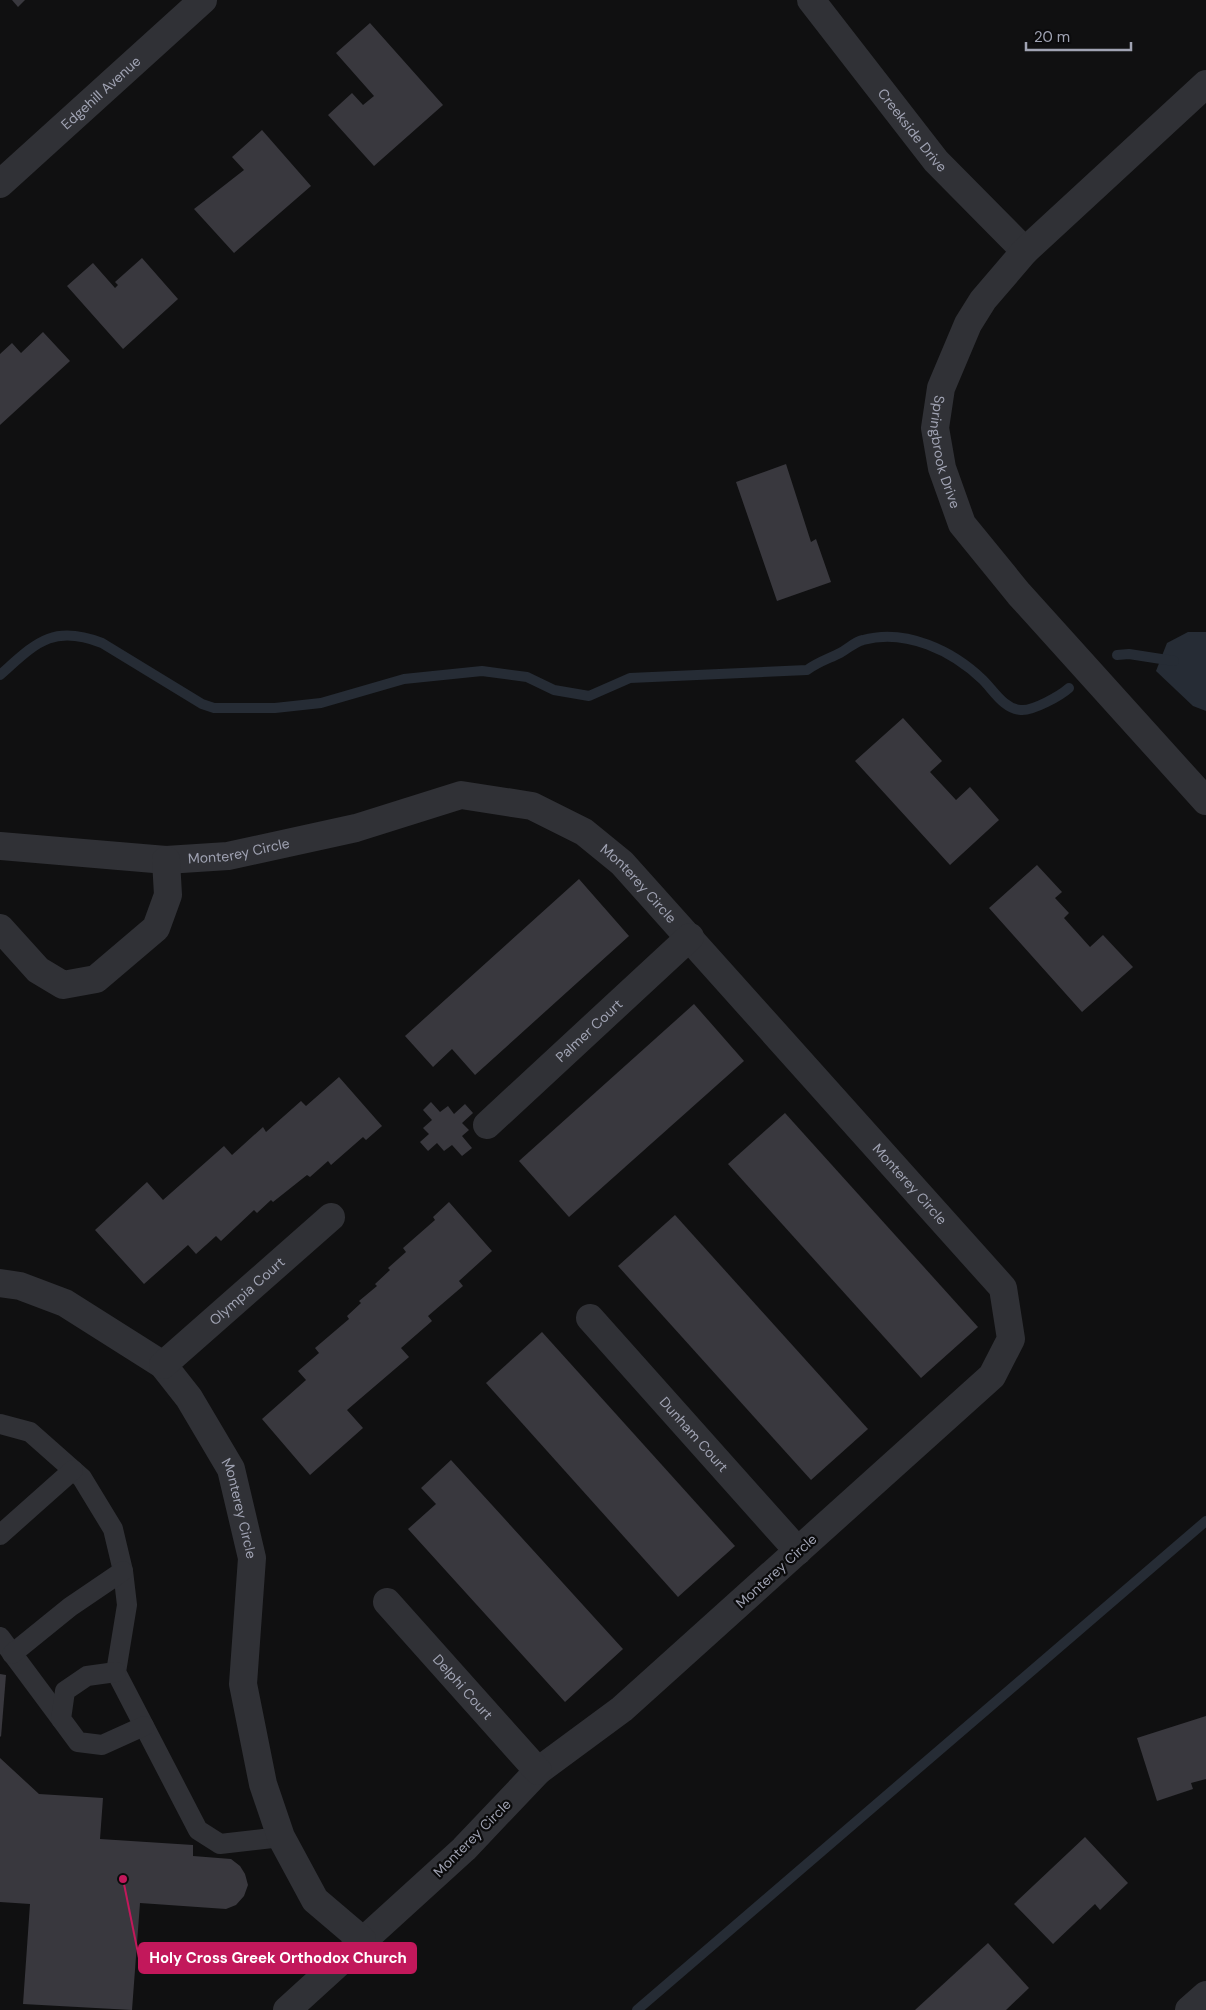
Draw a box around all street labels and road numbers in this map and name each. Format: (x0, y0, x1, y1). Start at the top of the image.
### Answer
street label: Edgehill Avenue (57, 52, 144, 133)
street label: Creekside Drive (874, 85, 951, 176)
street label: Springbrook Drive (926, 394, 965, 511)
street label: Monterey Circle (187, 834, 291, 868)
street label: Monterey Circle (597, 840, 681, 927)
street label: Palmer Court (552, 995, 626, 1066)
street label: Monterey Circle (869, 1140, 951, 1228)
street label: Olympia Court (206, 1253, 289, 1329)
street label: Dunham Court (656, 1393, 732, 1476)
street label: Monterey Circle (218, 1455, 261, 1560)
street label: Monterey Circle (732, 1530, 820, 1612)
street label: Delphi Court (429, 1651, 497, 1723)
street label: Monterey Circle (429, 1795, 515, 1881)

